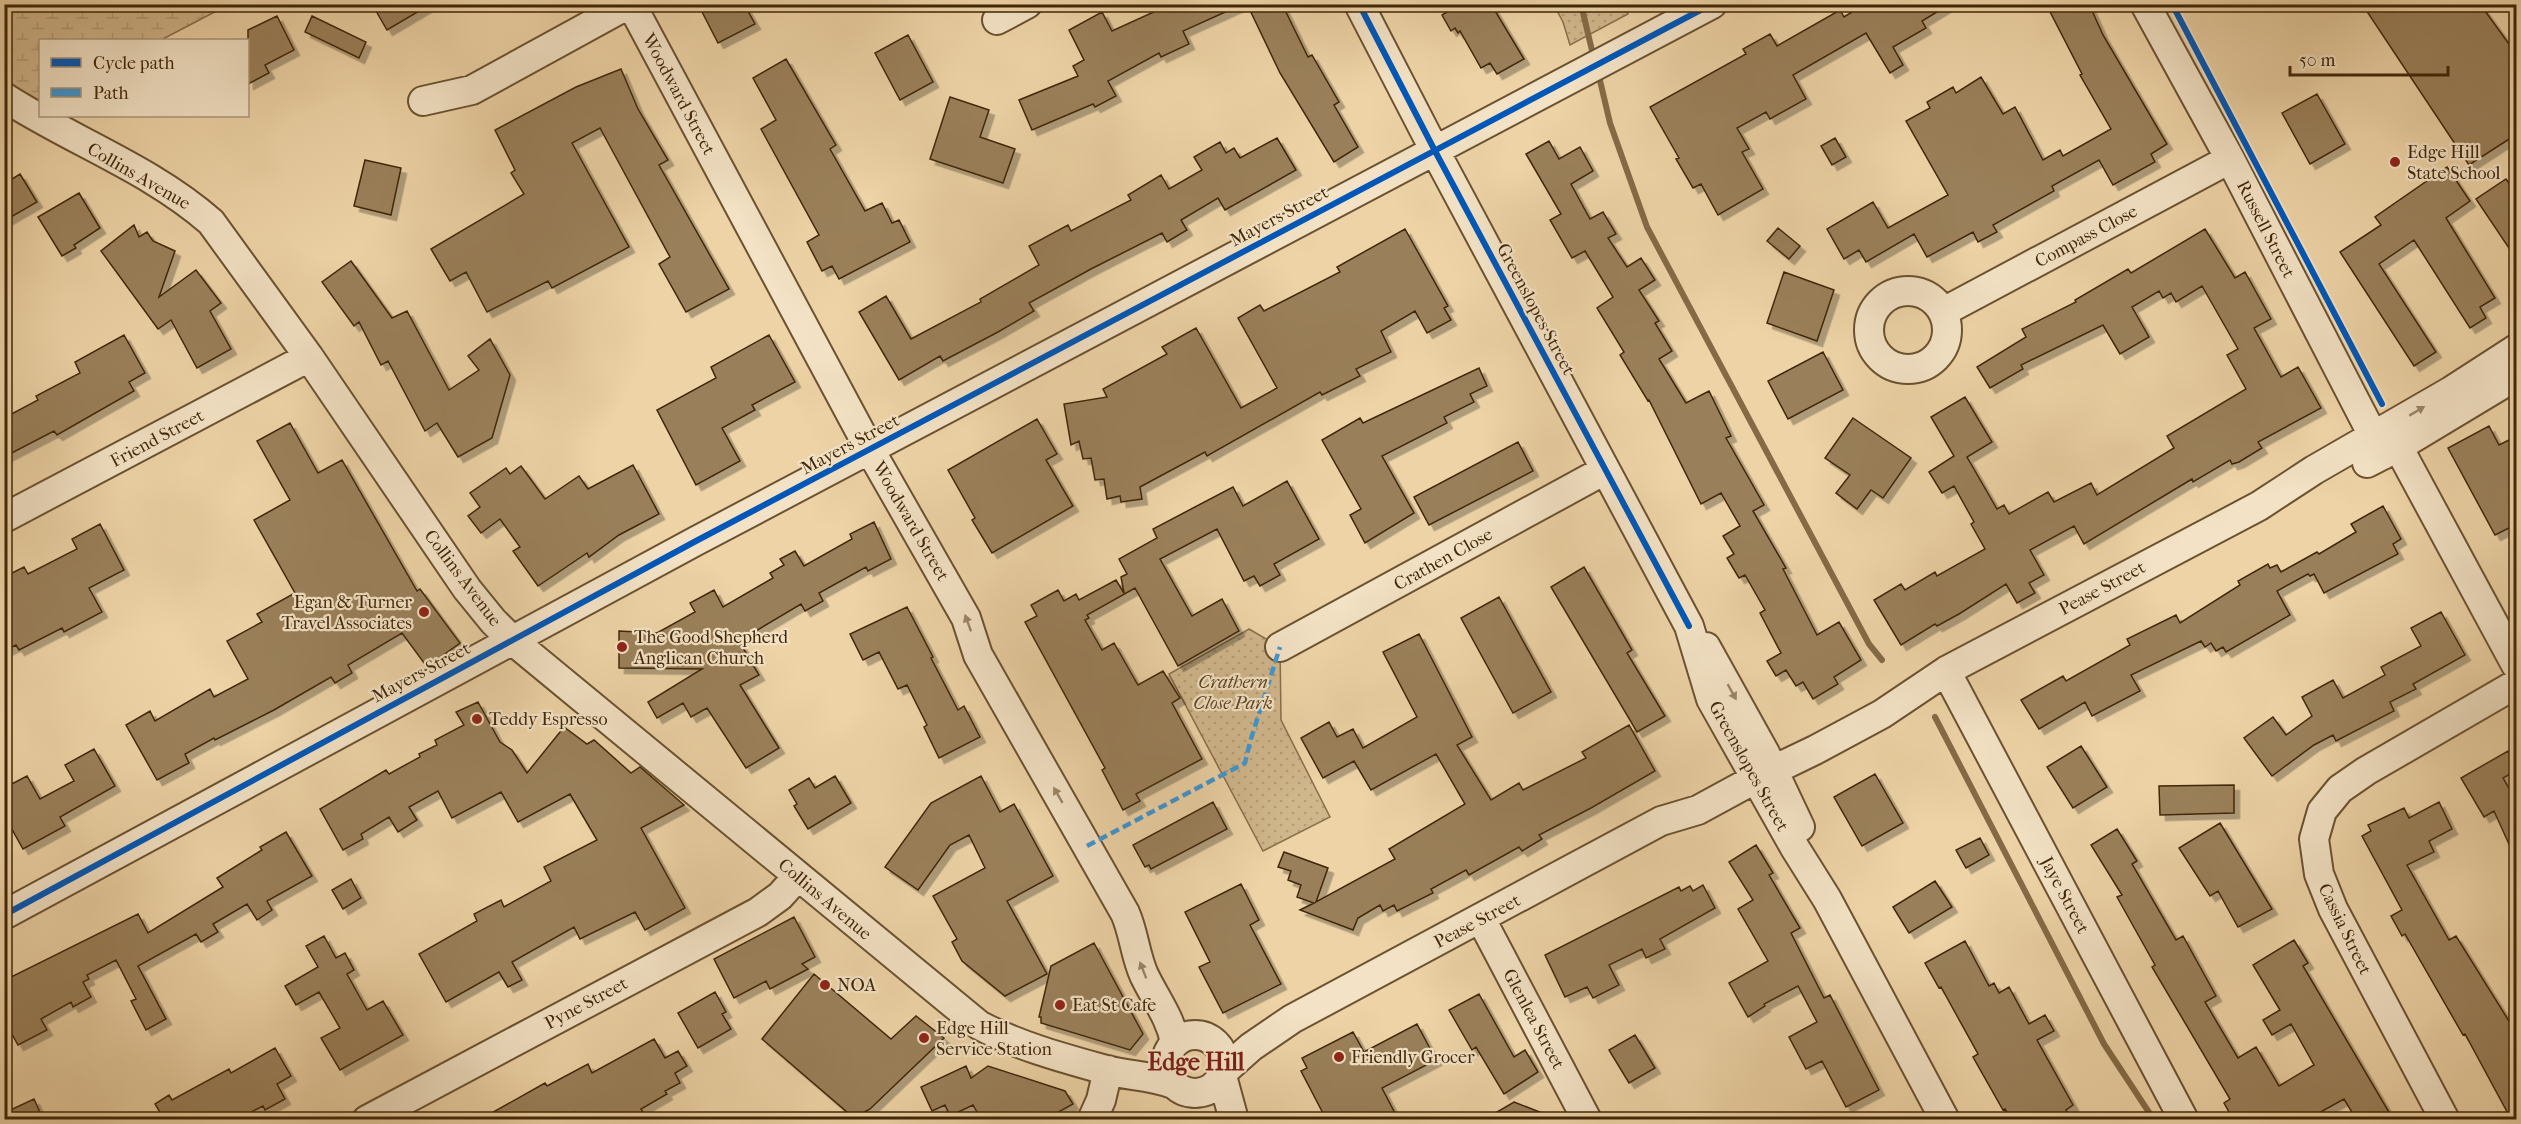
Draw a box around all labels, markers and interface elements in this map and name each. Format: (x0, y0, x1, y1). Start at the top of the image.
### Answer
street label: Woodward Street (637, 29, 720, 159)
legend (39, 39, 249, 117)
scale bar (2290, 39, 2448, 77)
text: 50 m (2299, 50, 2336, 71)
text: Cycle path (93, 53, 174, 74)
text: Path (93, 83, 129, 104)
street label: Collins Avenue (84, 138, 194, 214)
place label: Edge Hill State School (2407, 142, 2501, 184)
marker: Edge Hill State School (2388, 155, 2402, 169)
street label: Russell Street (2232, 177, 2299, 282)
street label: Mayers Street (1227, 181, 1332, 251)
street label: Compass Close (2031, 201, 2141, 272)
street label: Greenslopes Street (1492, 240, 1579, 379)
street label: Friend Street (107, 405, 208, 472)
one-way arrow (2409, 406, 2425, 417)
street label: Mayers Street (798, 409, 903, 479)
street label: Woodward Street (867, 457, 954, 585)
street label: Crathen Close (1390, 524, 1496, 595)
street label: Collins Avenue (419, 526, 506, 631)
street label: Pease Street (2056, 557, 2149, 620)
place label: Egan & Turner Travel Associates (281, 592, 412, 634)
marker: Egan & Turner Travel Associates (417, 605, 431, 619)
one-way arrow (962, 614, 972, 632)
place label: The Good Shepherd Anglican Church (633, 627, 788, 669)
street label: Mayers Street (369, 637, 474, 707)
marker: The Good Shepherd Anglican Church (615, 640, 629, 654)
park label: Crathern Close Park (1193, 672, 1273, 714)
one-way arrow (1727, 684, 1737, 701)
street label: Greenslopes Street (1704, 697, 1793, 836)
place label: Teddy Espresso (489, 709, 608, 730)
marker: Teddy Espresso (470, 712, 484, 726)
one-way arrow (1053, 787, 1063, 804)
street label: Jaye Street (2035, 852, 2094, 938)
street label: Collins Avenue (774, 854, 876, 945)
street label: Cassia Street (2313, 880, 2376, 979)
street label: Pease Street (1431, 890, 1524, 953)
one-way arrow (1138, 961, 1147, 979)
street label: Glenlea Street (1498, 966, 1569, 1073)
street label: Pyne Street (541, 973, 632, 1034)
place label: NOA (837, 975, 876, 996)
marker: NOA (818, 978, 832, 992)
place label: Eat St Cafe (1072, 995, 1156, 1016)
marker: Eat St Cafe (1053, 998, 1067, 1012)
place label: Edge Hill Service Station (936, 1018, 1052, 1060)
marker: Edge Hill Service Station (917, 1031, 931, 1045)
place label: Friendly Grocer (1351, 1047, 1475, 1068)
district label: Edge Hill (1148, 1048, 1245, 1076)
marker: Friendly Grocer (1332, 1050, 1346, 1064)

